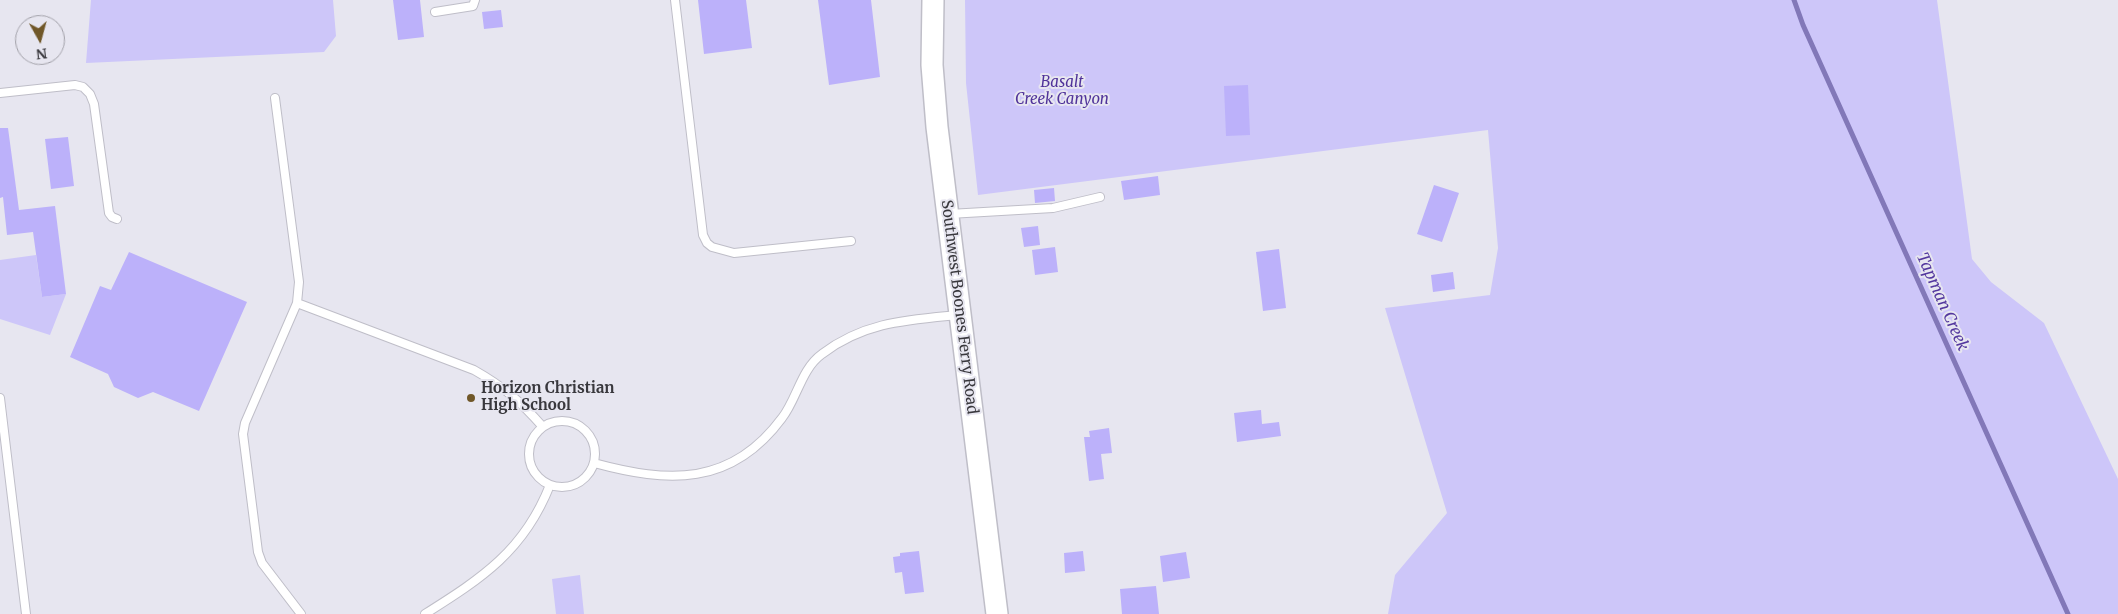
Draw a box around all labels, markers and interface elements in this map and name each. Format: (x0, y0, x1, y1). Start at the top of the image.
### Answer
north arrow (15, 15, 65, 65)
text: N (35, 44, 48, 64)
park label: Basalt Creek Canyon (1015, 74, 1109, 109)
street label: Southwest Boones Ferry Road (937, 199, 981, 415)
water label: Tapman Creek (1912, 250, 1972, 354)
place label: Horizon Christian High School (481, 380, 614, 415)
marker: Horizon Christian High School (465, 392, 477, 404)

